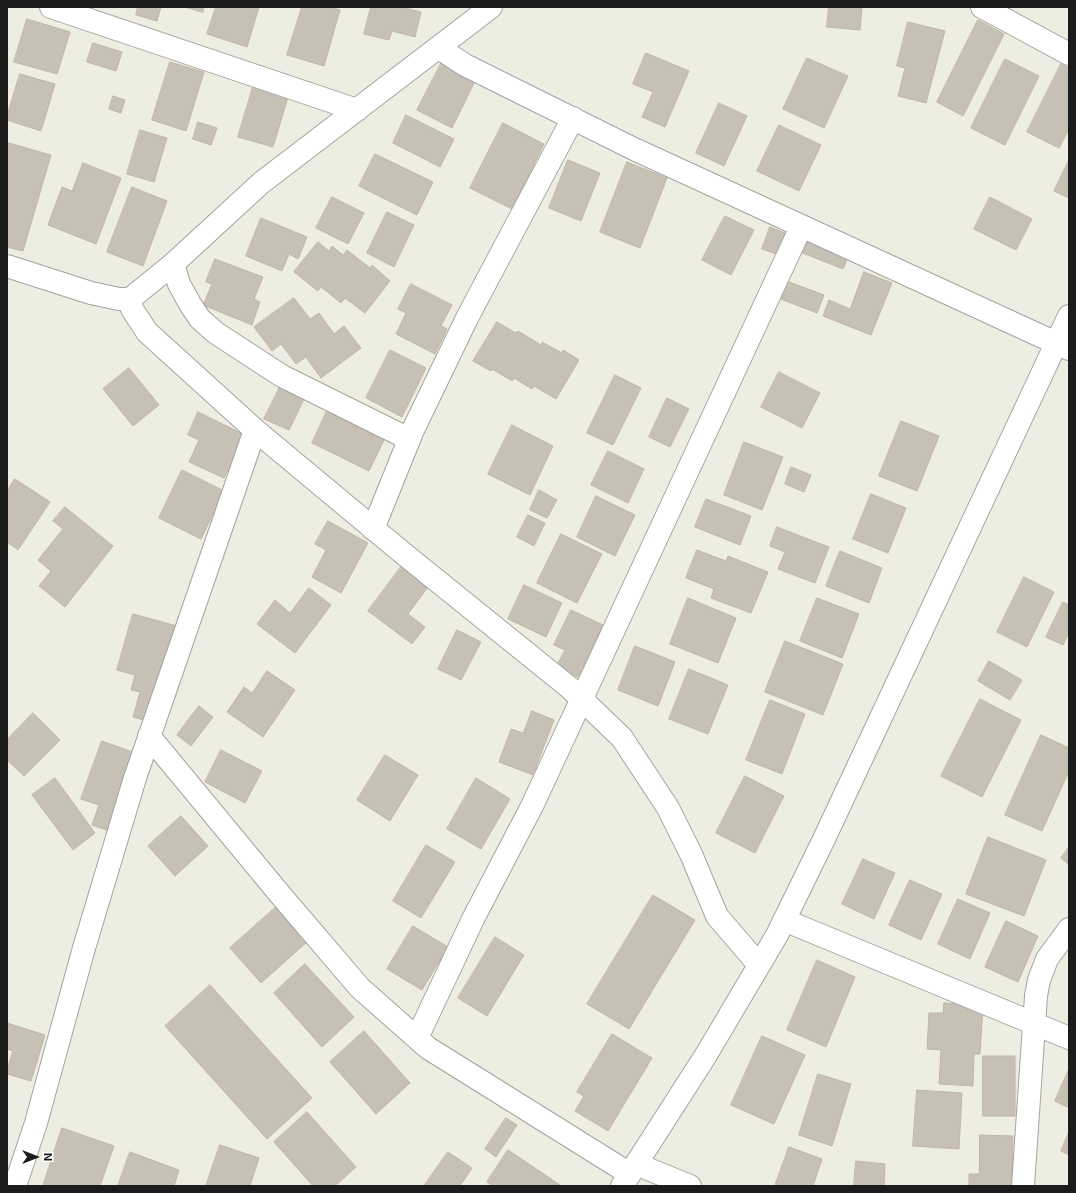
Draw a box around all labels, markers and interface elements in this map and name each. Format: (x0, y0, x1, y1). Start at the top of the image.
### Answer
north arrow (16, 1137, 56, 1177)
text: N (41, 1153, 55, 1161)

